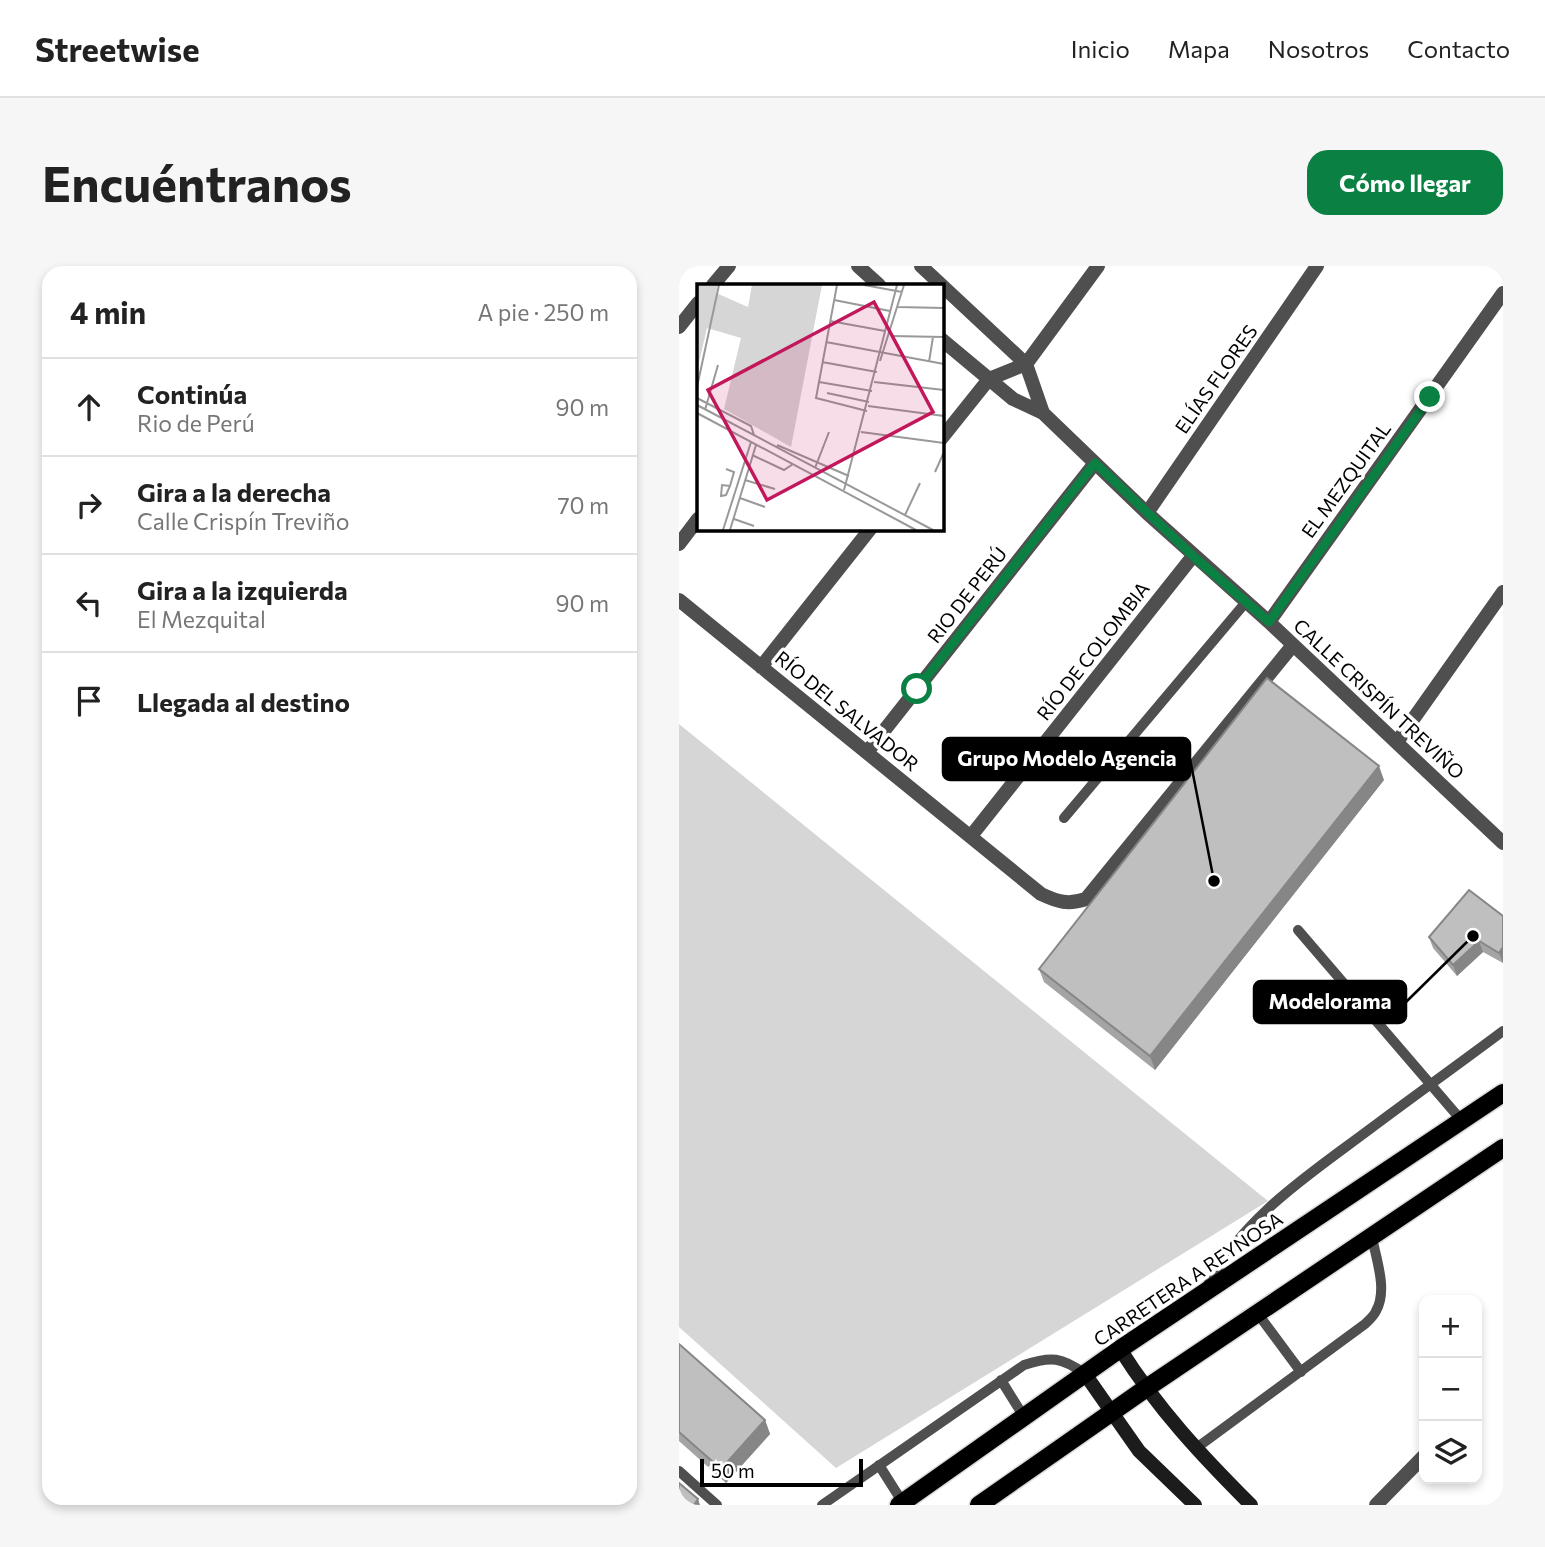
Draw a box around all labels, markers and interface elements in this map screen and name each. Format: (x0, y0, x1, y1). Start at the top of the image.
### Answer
text: Streetwise (35, 28, 200, 69)
text: Inicio (1071, 34, 1130, 63)
text: Mapa (1168, 34, 1230, 63)
text: Nosotros (1268, 34, 1369, 63)
text: Contacto (1407, 34, 1510, 63)
button: Cómo llegar (1307, 150, 1503, 215)
text: Encuéntranos (42, 152, 352, 212)
inset map (697, 284, 943, 530)
text: 4 min (70, 293, 146, 330)
text: A pie · 250 m (477, 298, 609, 326)
street label: ELÍAS FLORES (1170, 320, 1262, 438)
text: Continúa (137, 378, 247, 409)
route end (1414, 381, 1445, 412)
icon: ahead (70, 388, 108, 426)
text: 90 m (556, 393, 609, 421)
text: Rio de Perú (137, 409, 255, 437)
street label: EL MEZQUITAL (1296, 417, 1395, 542)
text: Gira a la derecha (137, 476, 331, 507)
icon: right (70, 486, 108, 524)
text: 70 m (557, 491, 609, 519)
text: Calle Crispín Treviño (137, 507, 350, 535)
street label: RIO DE PERÚ (921, 541, 1011, 647)
text: Gira a la izquierda (137, 574, 348, 605)
street label: RÍO DE COLOMBIA (1031, 577, 1154, 724)
icon: left (70, 584, 108, 622)
text: 90 m (556, 589, 609, 617)
text: El Mezquital (137, 605, 266, 633)
street label: CALLE CRISPÍN TREVIÑO (1289, 614, 1469, 784)
street label: RÍO DEL SALVADOR (771, 646, 924, 776)
route start (901, 673, 932, 704)
icon: arrive (70, 682, 108, 720)
text: Llegada al destino (137, 686, 350, 717)
callout: Grupo Modelo Agencia (943, 738, 1190, 780)
text: Grupo Modelo Agencia (957, 745, 1177, 770)
callout: Modelorama (1254, 981, 1406, 1023)
text: Modelorama (1268, 988, 1392, 1013)
street label: CARRETERA A REYNOSA (1089, 1207, 1287, 1350)
map controls (1419, 1295, 1482, 1484)
button: + (1419, 1295, 1482, 1358)
button: − (1419, 1358, 1482, 1421)
button: layers (1419, 1421, 1482, 1484)
scale bar (700, 1456, 863, 1488)
text: 50 m (711, 1459, 755, 1482)

